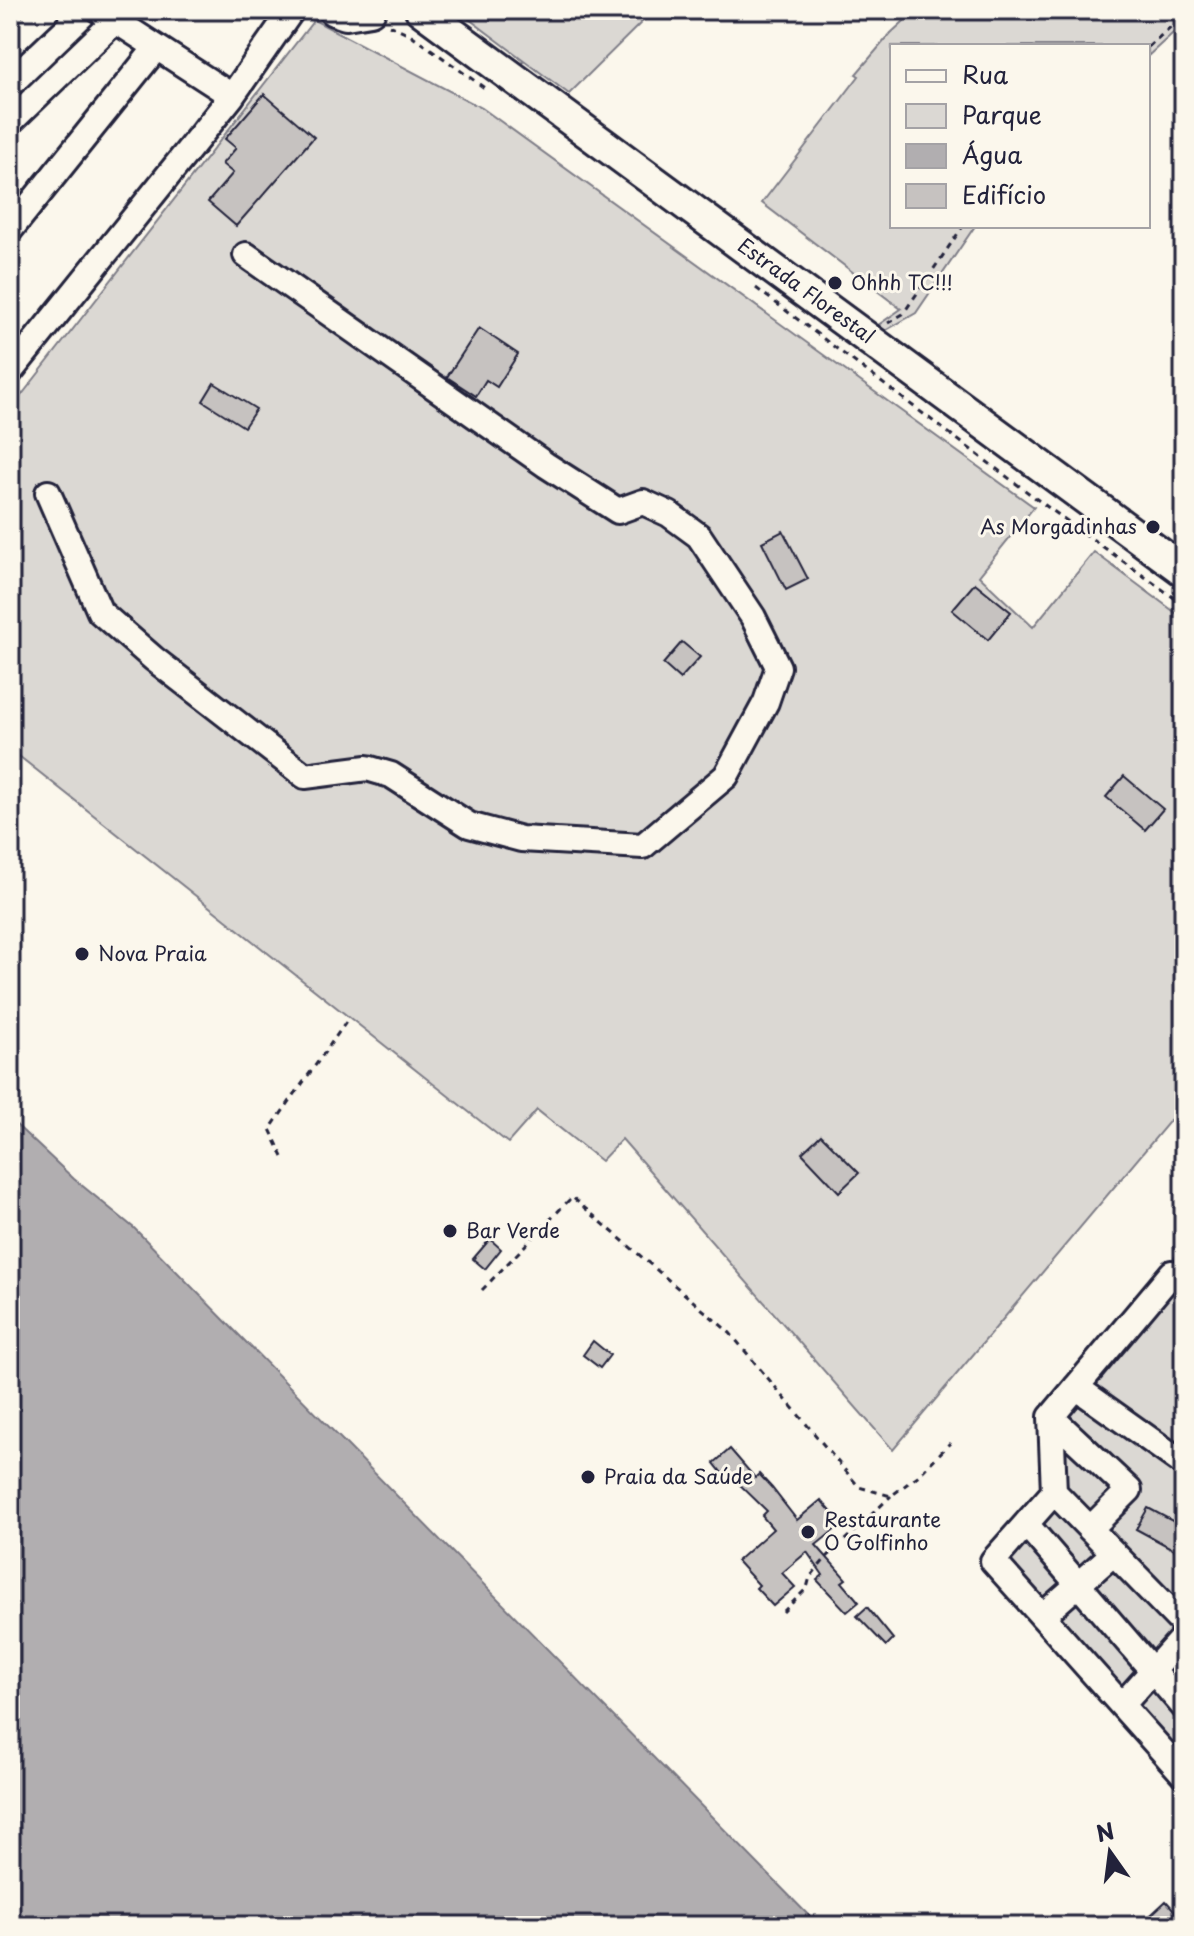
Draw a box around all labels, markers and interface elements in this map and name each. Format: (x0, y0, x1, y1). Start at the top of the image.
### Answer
legend (890, 44, 1150, 228)
text: Rua (962, 56, 1008, 92)
text: Parque (962, 96, 1042, 132)
text: Água (962, 136, 1022, 172)
text: Edifício (962, 176, 1046, 212)
street label: Estrada Florestal (732, 230, 881, 350)
place label: Ohhh TC!!! (851, 267, 953, 297)
marker: Ohhh TC!!! (826, 274, 844, 292)
place label: As Morgadinhas (980, 511, 1137, 541)
marker: As Morgadinhas (1144, 518, 1162, 536)
place label: Nova Praia (98, 938, 207, 968)
marker: Nova Praia (73, 945, 91, 963)
place label: Bar Verde (466, 1215, 560, 1245)
marker: Bar Verde (441, 1222, 459, 1240)
place label: Praia da Saúde (604, 1461, 753, 1491)
marker: Praia da Saúde (579, 1468, 597, 1486)
place label: Restaurante O Golfinho (824, 1504, 941, 1557)
marker: Restaurante O Golfinho (799, 1523, 817, 1541)
north arrow (1070, 1812, 1150, 1892)
text: N (1092, 1813, 1117, 1849)

